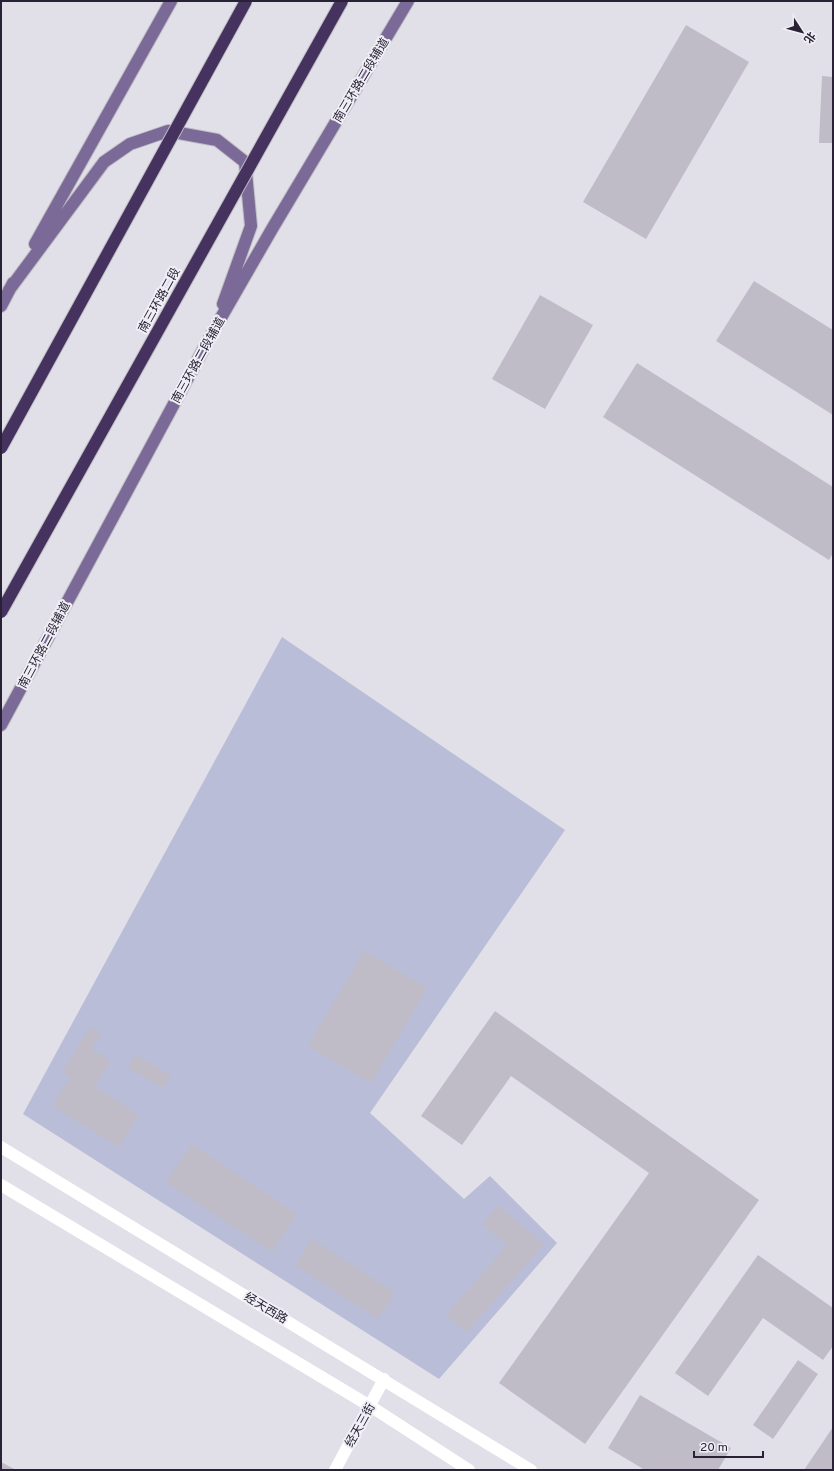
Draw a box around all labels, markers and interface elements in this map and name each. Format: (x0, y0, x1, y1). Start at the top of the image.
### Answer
north arrow (782, 12, 822, 52)
text: 北 (800, 29, 818, 46)
street label: 南三环路二段辅道 (330, 35, 393, 126)
street label: 南三环路二段 (135, 265, 184, 336)
street label: 南三环路二段辅道 (169, 315, 229, 406)
street label: 南三环路二段辅道 (15, 599, 74, 692)
street label: 经天西路 (241, 1290, 290, 1328)
street label: 经天三街 (342, 1401, 380, 1450)
scale bar (694, 1433, 763, 1459)
text: 20 m (700, 1440, 728, 1456)

